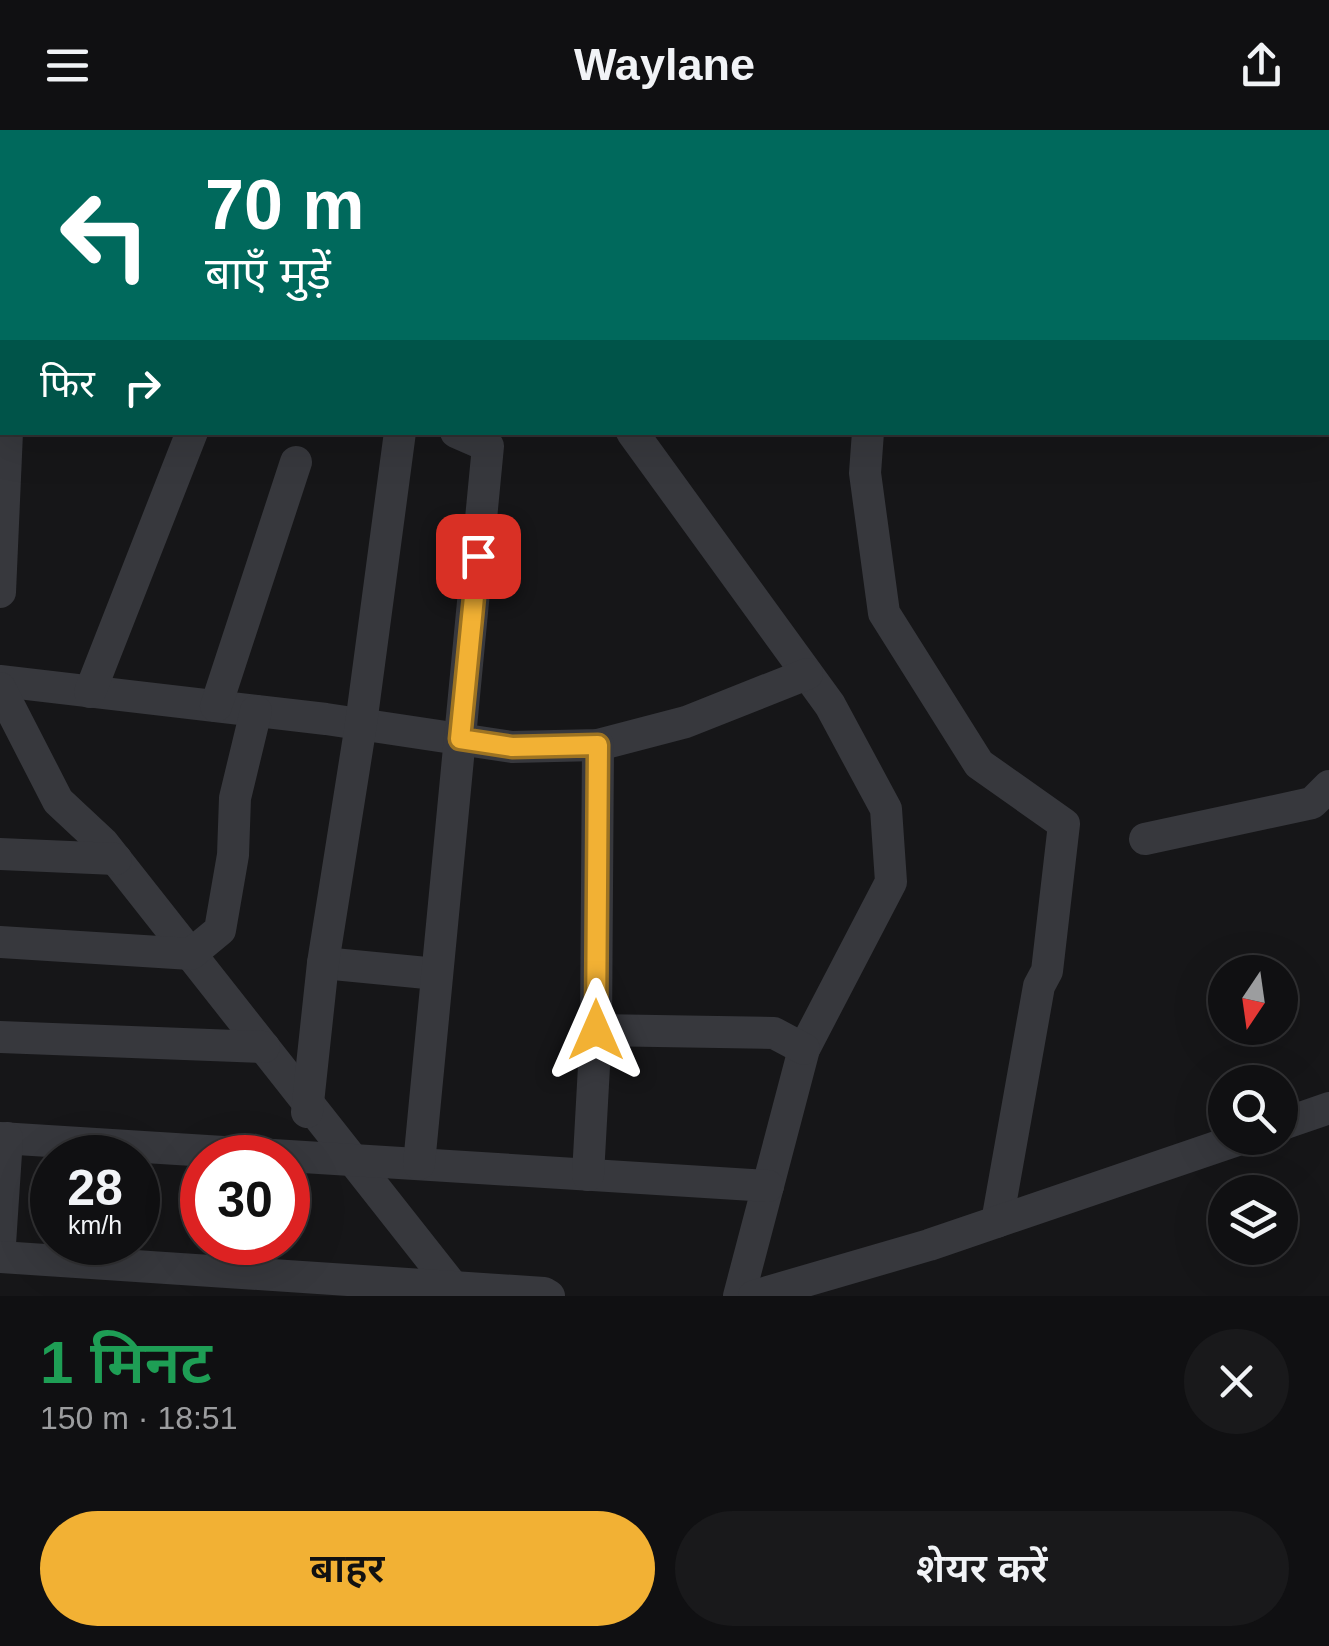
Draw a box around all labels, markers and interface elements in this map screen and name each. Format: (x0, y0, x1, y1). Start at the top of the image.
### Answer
icon: menu (40, 38, 95, 93)
icon: share (1234, 38, 1289, 93)
text: Waylane (574, 39, 755, 90)
text: 70 m (205, 166, 365, 244)
icon: left (40, 170, 170, 300)
text: बाएँ मुड़ें (205, 248, 331, 299)
icon: right (115, 360, 170, 415)
text: फिर (40, 363, 95, 405)
pin (436, 514, 521, 599)
icon: arrive (451, 529, 506, 584)
north arrow (1208, 955, 1298, 1045)
map controls (1208, 955, 1298, 1265)
position arrow (544, 978, 648, 1082)
button: search (1208, 1065, 1298, 1155)
speed limit sign: 30 (180, 1135, 310, 1265)
text: 28 (67, 1160, 123, 1216)
button: layers (1208, 1175, 1298, 1265)
text: km/h (68, 1211, 122, 1239)
text: 1 मिनट (40, 1329, 212, 1396)
button: close (1184, 1329, 1289, 1434)
text: 150 m · 18:51 (40, 1400, 237, 1436)
button: बाहर (40, 1511, 655, 1626)
button: शेयर करें (675, 1511, 1289, 1626)

